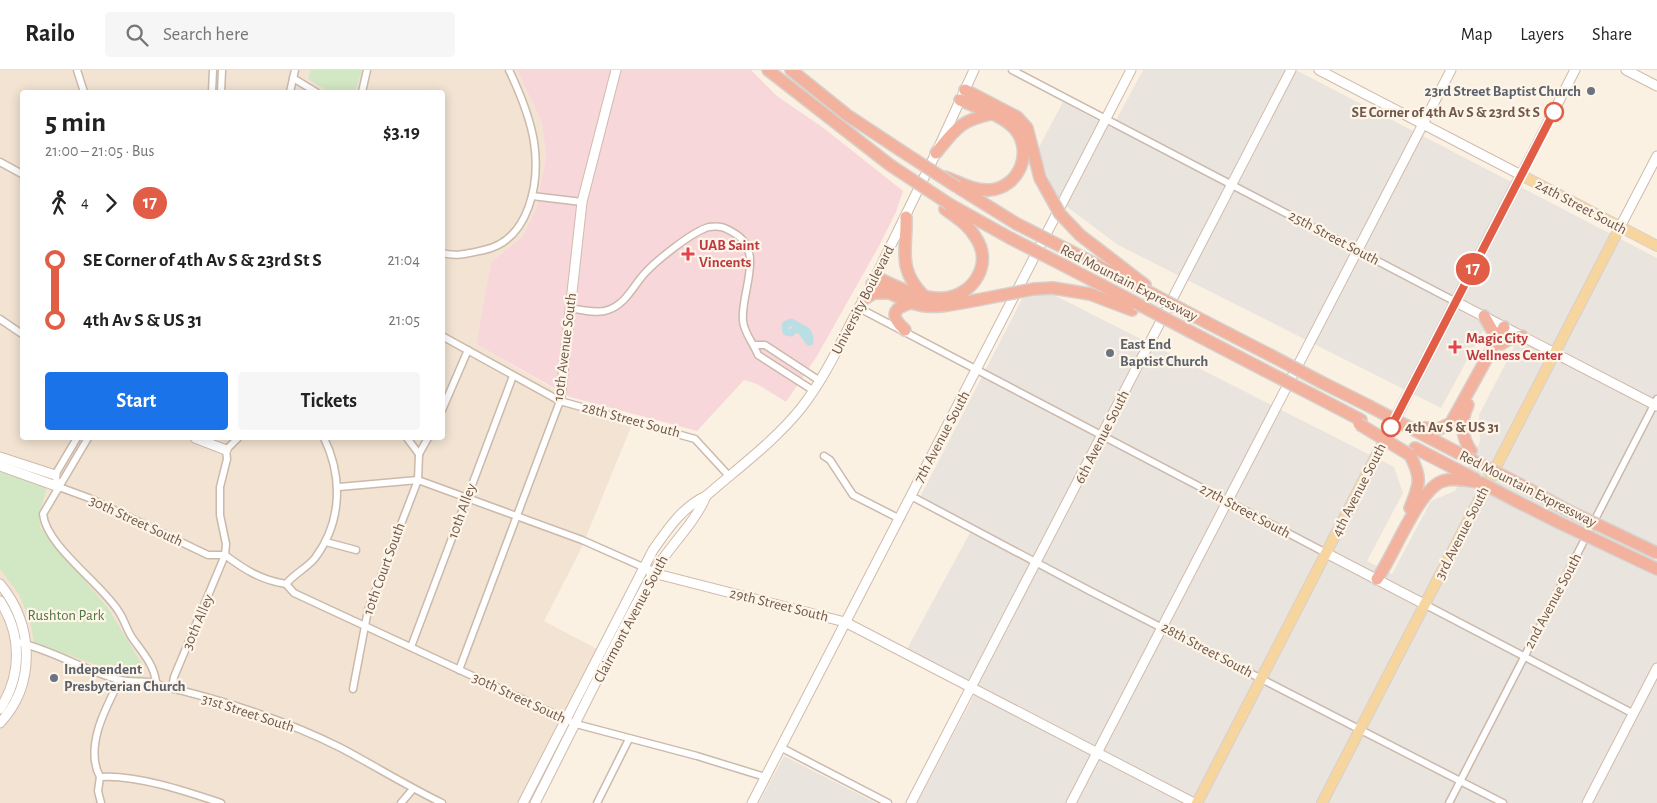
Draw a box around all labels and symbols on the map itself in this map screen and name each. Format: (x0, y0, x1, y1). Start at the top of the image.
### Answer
place label: 23rd Street Baptist Church (1425, 84, 1581, 99)
marker: 23rd Street Baptist Church (1585, 85, 1597, 97)
marker: SE Corner of 4th Av S & 23rd St S (1544, 102, 1564, 122)
place label: SE Corner of 4th Av S & 23rd St S (1351, 105, 1540, 120)
street label: 24th Street South (1533, 177, 1629, 237)
street label: 25th Street South (1286, 208, 1382, 268)
place label: UAB Saint Vincents (699, 238, 760, 270)
street label: Red Mountain Expressway (1058, 242, 1201, 324)
street label: University Boulevard (829, 243, 897, 357)
marker: UAB Saint Vincents (681, 247, 695, 261)
line badge: 17 (1450, 253, 1496, 285)
street label: 10th Avenue South (551, 292, 579, 402)
place label: Magic City Wellness Center (1466, 331, 1563, 363)
place label: East End Baptist Church (1120, 337, 1208, 369)
marker: Magic City Wellness Center (1448, 340, 1462, 354)
marker: East End Baptist Church (1104, 347, 1116, 359)
street label: 7th Avenue South (911, 388, 973, 486)
street label: 6th Avenue South (1072, 388, 1132, 486)
street label: 28th Street South (580, 400, 682, 440)
marker: 4th Av S & US 31 (1381, 417, 1401, 437)
place label: 4th Av S & US 31 (1405, 420, 1499, 435)
street label: 4th Avenue South (1329, 441, 1389, 539)
street label: Red Mountain Expressway (1457, 448, 1600, 530)
street label: 10th Alley (445, 481, 479, 541)
street label: 27th Street South (1197, 481, 1293, 541)
street label: 3rd Avenue South (1432, 484, 1492, 582)
street label: 30th Street South (87, 493, 185, 549)
street label: 10th Court South (360, 521, 408, 617)
street label: 2nd Avenue South (1522, 551, 1584, 651)
street label: Clairmont Avenue South (591, 553, 671, 685)
street label: 29th Street South (728, 585, 830, 625)
street label: 30th Alley (180, 592, 217, 652)
park label: Rushton Park (28, 608, 105, 623)
street label: 28th Street South (1159, 620, 1255, 680)
place label: Independent Presbyterian Church (64, 662, 186, 694)
street label: 30th Street South (470, 670, 568, 726)
marker: Independent Presbyterian Church (48, 672, 60, 684)
street label: 31st Street South (200, 691, 296, 735)

